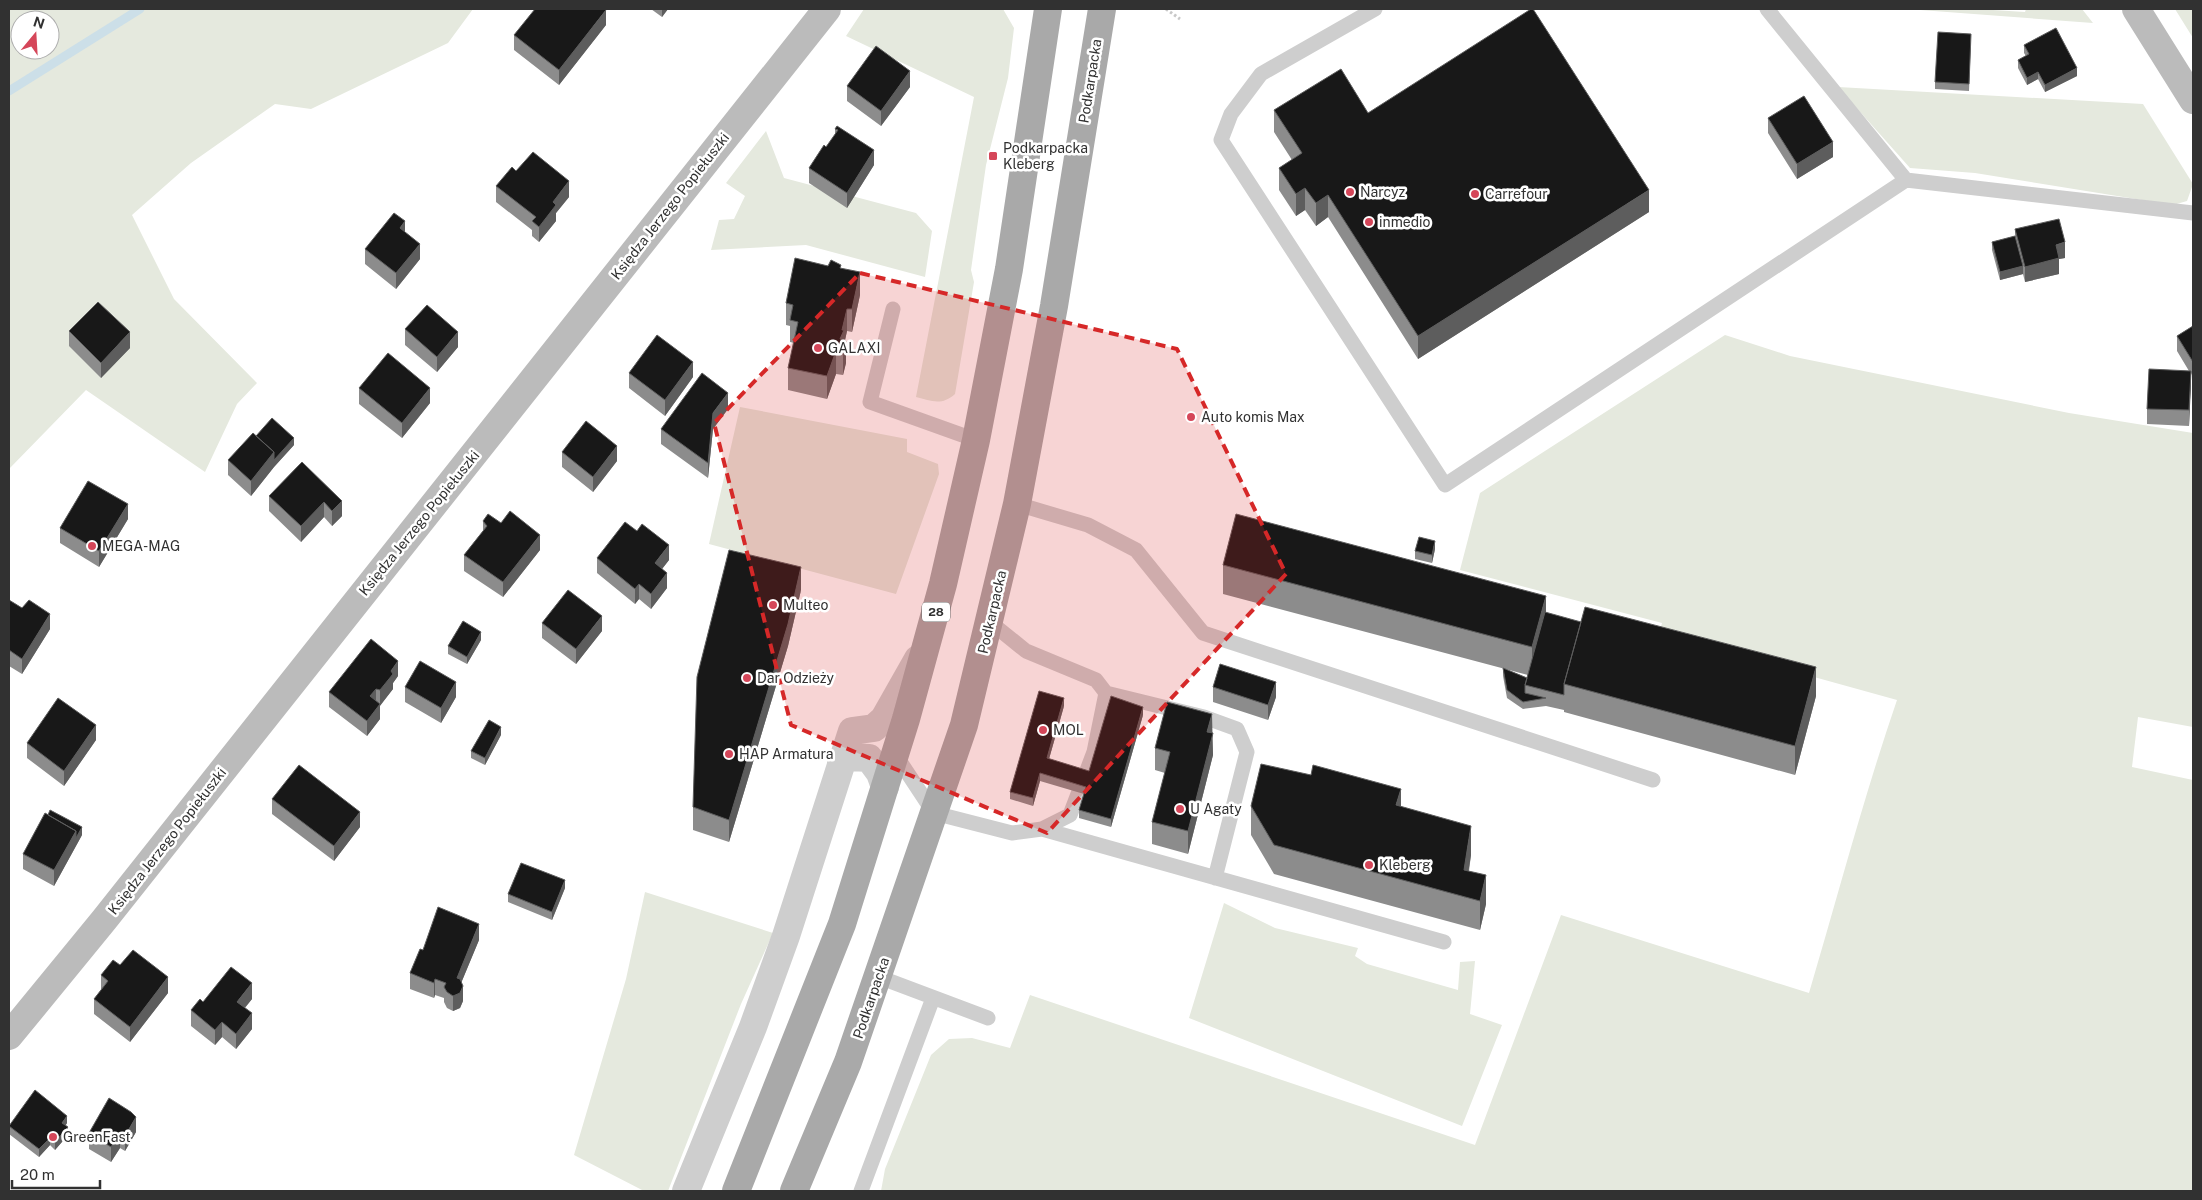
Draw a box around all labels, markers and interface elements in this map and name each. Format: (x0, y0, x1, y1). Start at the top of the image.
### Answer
north arrow (10, 10, 60, 60)
text: N (31, 13, 47, 32)
street label: Podkarpacka (1075, 38, 1105, 124)
street label: Księdza Jerzego Popiełuszki (608, 129, 732, 283)
place label: Podkarpacka Kleberg (1003, 140, 1088, 172)
marker: Podkarpacka Kleberg (987, 150, 999, 162)
place label: Narcyz (1360, 184, 1406, 200)
marker: Narcyz (1344, 186, 1356, 198)
place label: Carrefour (1485, 186, 1548, 202)
marker: Carrefour (1469, 188, 1481, 200)
place label: inmedio (1379, 214, 1431, 230)
marker: inmedio (1363, 216, 1375, 228)
place label: GALAXI (828, 340, 880, 356)
marker: GALAXI (812, 342, 824, 354)
place label: Auto komis Max (1201, 409, 1305, 425)
marker: Auto komis Max (1185, 411, 1197, 423)
street label: Księdza Jerzego Popiełuszki (356, 447, 482, 599)
place label: MEGA-MAG (102, 538, 180, 554)
marker: MEGA-MAG (86, 540, 98, 552)
street label: Podkarpacka (975, 569, 1009, 655)
place label: Multeo (783, 597, 829, 613)
marker: Multeo (767, 599, 779, 611)
road number: 28 (922, 602, 950, 622)
place label: Dar Odzieży (757, 670, 834, 686)
marker: Dar Odzieży (741, 672, 753, 684)
place label: MOL (1053, 722, 1084, 738)
marker: MOL (1037, 724, 1049, 736)
place label: HAP Armatura (739, 746, 833, 762)
marker: HAP Armatura (723, 748, 735, 760)
street label: Księdza Jerzego Popiełuszki (105, 764, 229, 918)
place label: U Agaty (1190, 801, 1242, 817)
marker: U Agaty (1174, 803, 1186, 815)
place label: Kleberg (1379, 857, 1431, 873)
marker: Kleberg (1363, 859, 1375, 871)
street label: Podkarpacka (850, 955, 892, 1041)
place label: GreenFast (63, 1129, 131, 1145)
marker: GreenFast (47, 1131, 59, 1143)
scale bar (12, 1158, 100, 1190)
text: 20 m (20, 1166, 55, 1183)

